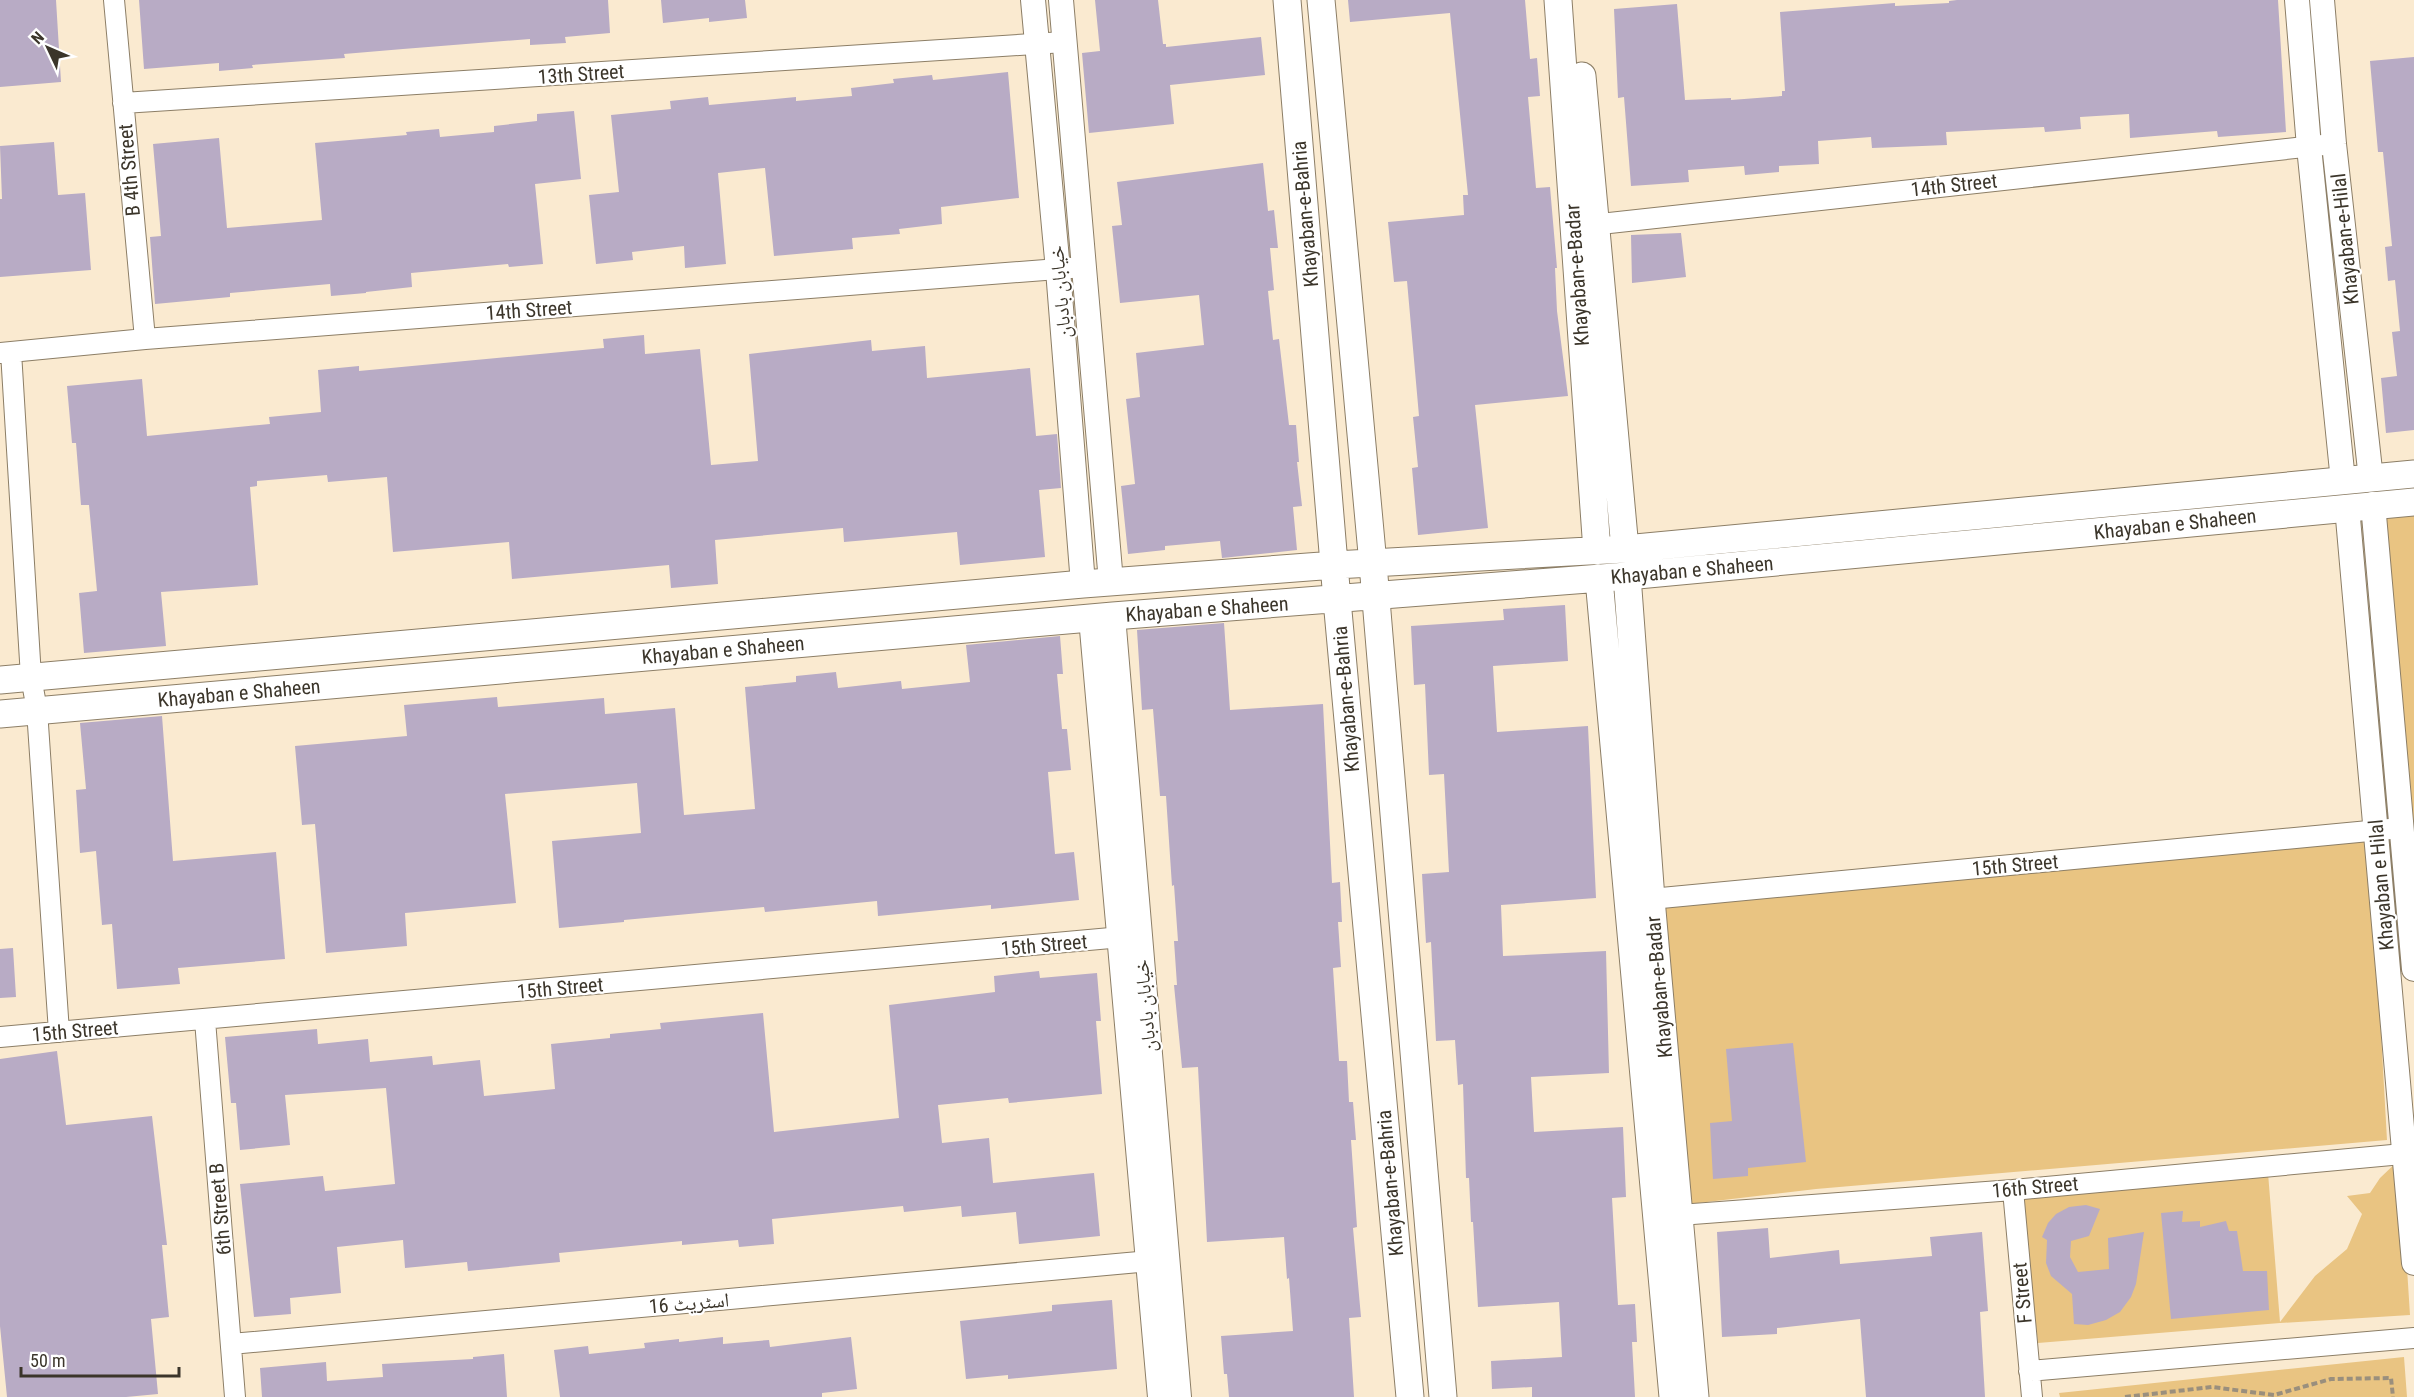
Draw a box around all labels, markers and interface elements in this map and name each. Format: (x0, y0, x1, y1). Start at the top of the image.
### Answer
north arrow (18, 18, 78, 78)
text: N (27, 28, 48, 48)
street label: 13th Street (537, 59, 625, 89)
street label: B 4th Street (113, 123, 145, 217)
street label: Khayaban-e-Bahria (1287, 140, 1323, 288)
street label: 14th Street (1910, 169, 1998, 201)
street label: Khayaban-e-Hilal (2326, 172, 2364, 306)
street label: Khayaban-e-Badar (1560, 203, 1594, 347)
street label: خیابان بادبان (1044, 244, 1076, 339)
street label: 14th Street (485, 295, 573, 325)
street label: Khayaban e Shaheen (2093, 504, 2257, 544)
street label: Khayaban e Shaheen (1610, 551, 1774, 589)
street label: Khayaban e Shaheen (1125, 591, 1289, 627)
street label: Khayaban-e-Bahria (1328, 625, 1364, 773)
street label: Khayaban e Shaheen (641, 631, 805, 669)
street label: Khayaban e Shaheen (157, 674, 321, 712)
street label: Khayaban e Hilal (2363, 819, 2399, 951)
street label: 15th Street (1971, 849, 2059, 881)
street label: Khayaban-e-Badar (1641, 915, 1677, 1059)
street label: 15th Street (1000, 929, 1088, 961)
street label: خیابان بادبان (1129, 958, 1161, 1053)
street label: 15th Street (516, 972, 604, 1004)
street label: 15th Street (31, 1015, 119, 1047)
street label: Khayaban-e-Bahria (1372, 1109, 1408, 1257)
street label: 6th Street B (204, 1162, 236, 1256)
street label: 16th Street (1991, 1171, 2079, 1203)
street label: F Street (2007, 1261, 2037, 1324)
street label: اسٹریٹ 16 (648, 1288, 730, 1318)
scale bar (21, 1340, 178, 1378)
text: 50 m (30, 1350, 65, 1371)

